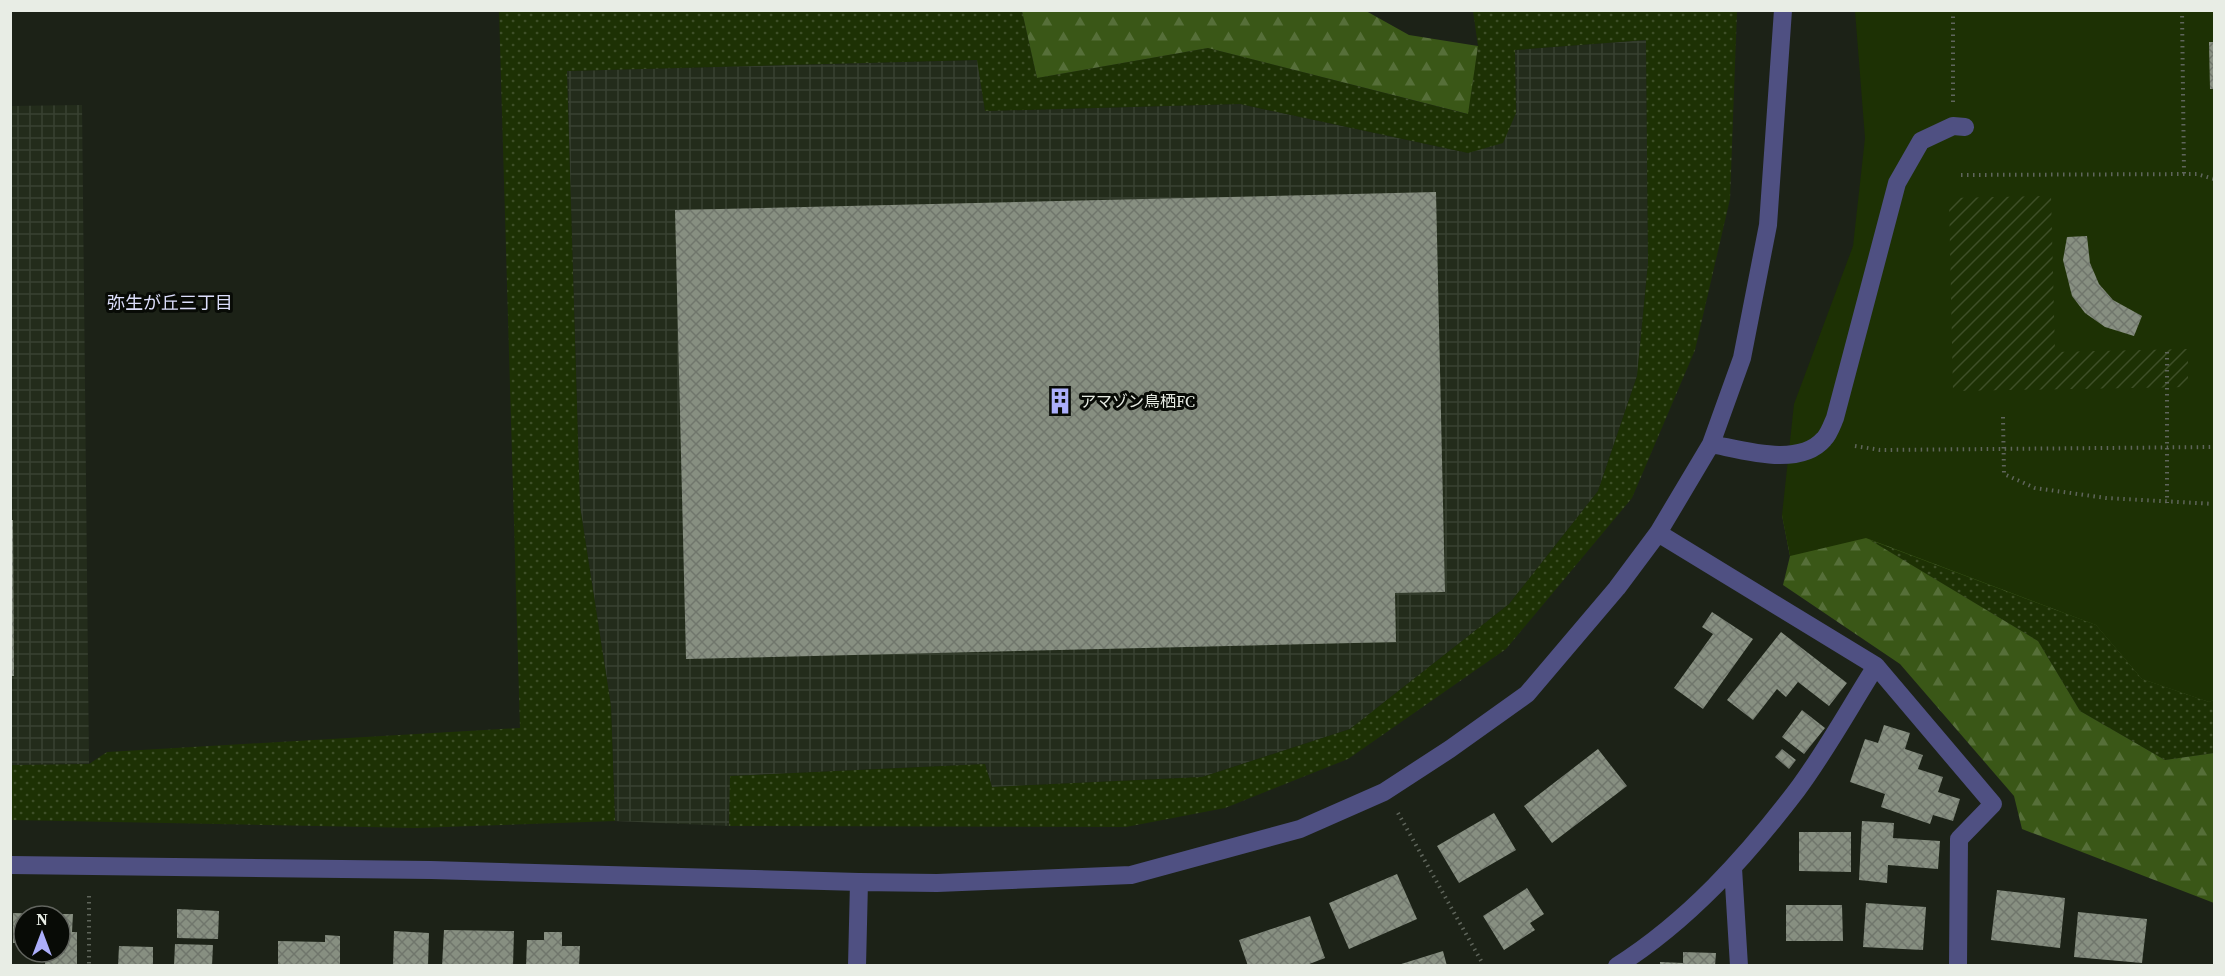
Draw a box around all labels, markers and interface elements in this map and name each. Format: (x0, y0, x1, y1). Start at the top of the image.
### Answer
district label: 弥生が丘三丁目 (107, 290, 233, 315)
building icon: アマゾン鳥栖FC (1045, 386, 1075, 416)
place label: アマゾン鳥栖FC (1080, 390, 1195, 412)
north arrow (12, 904, 72, 964)
text: N (36, 908, 48, 930)

